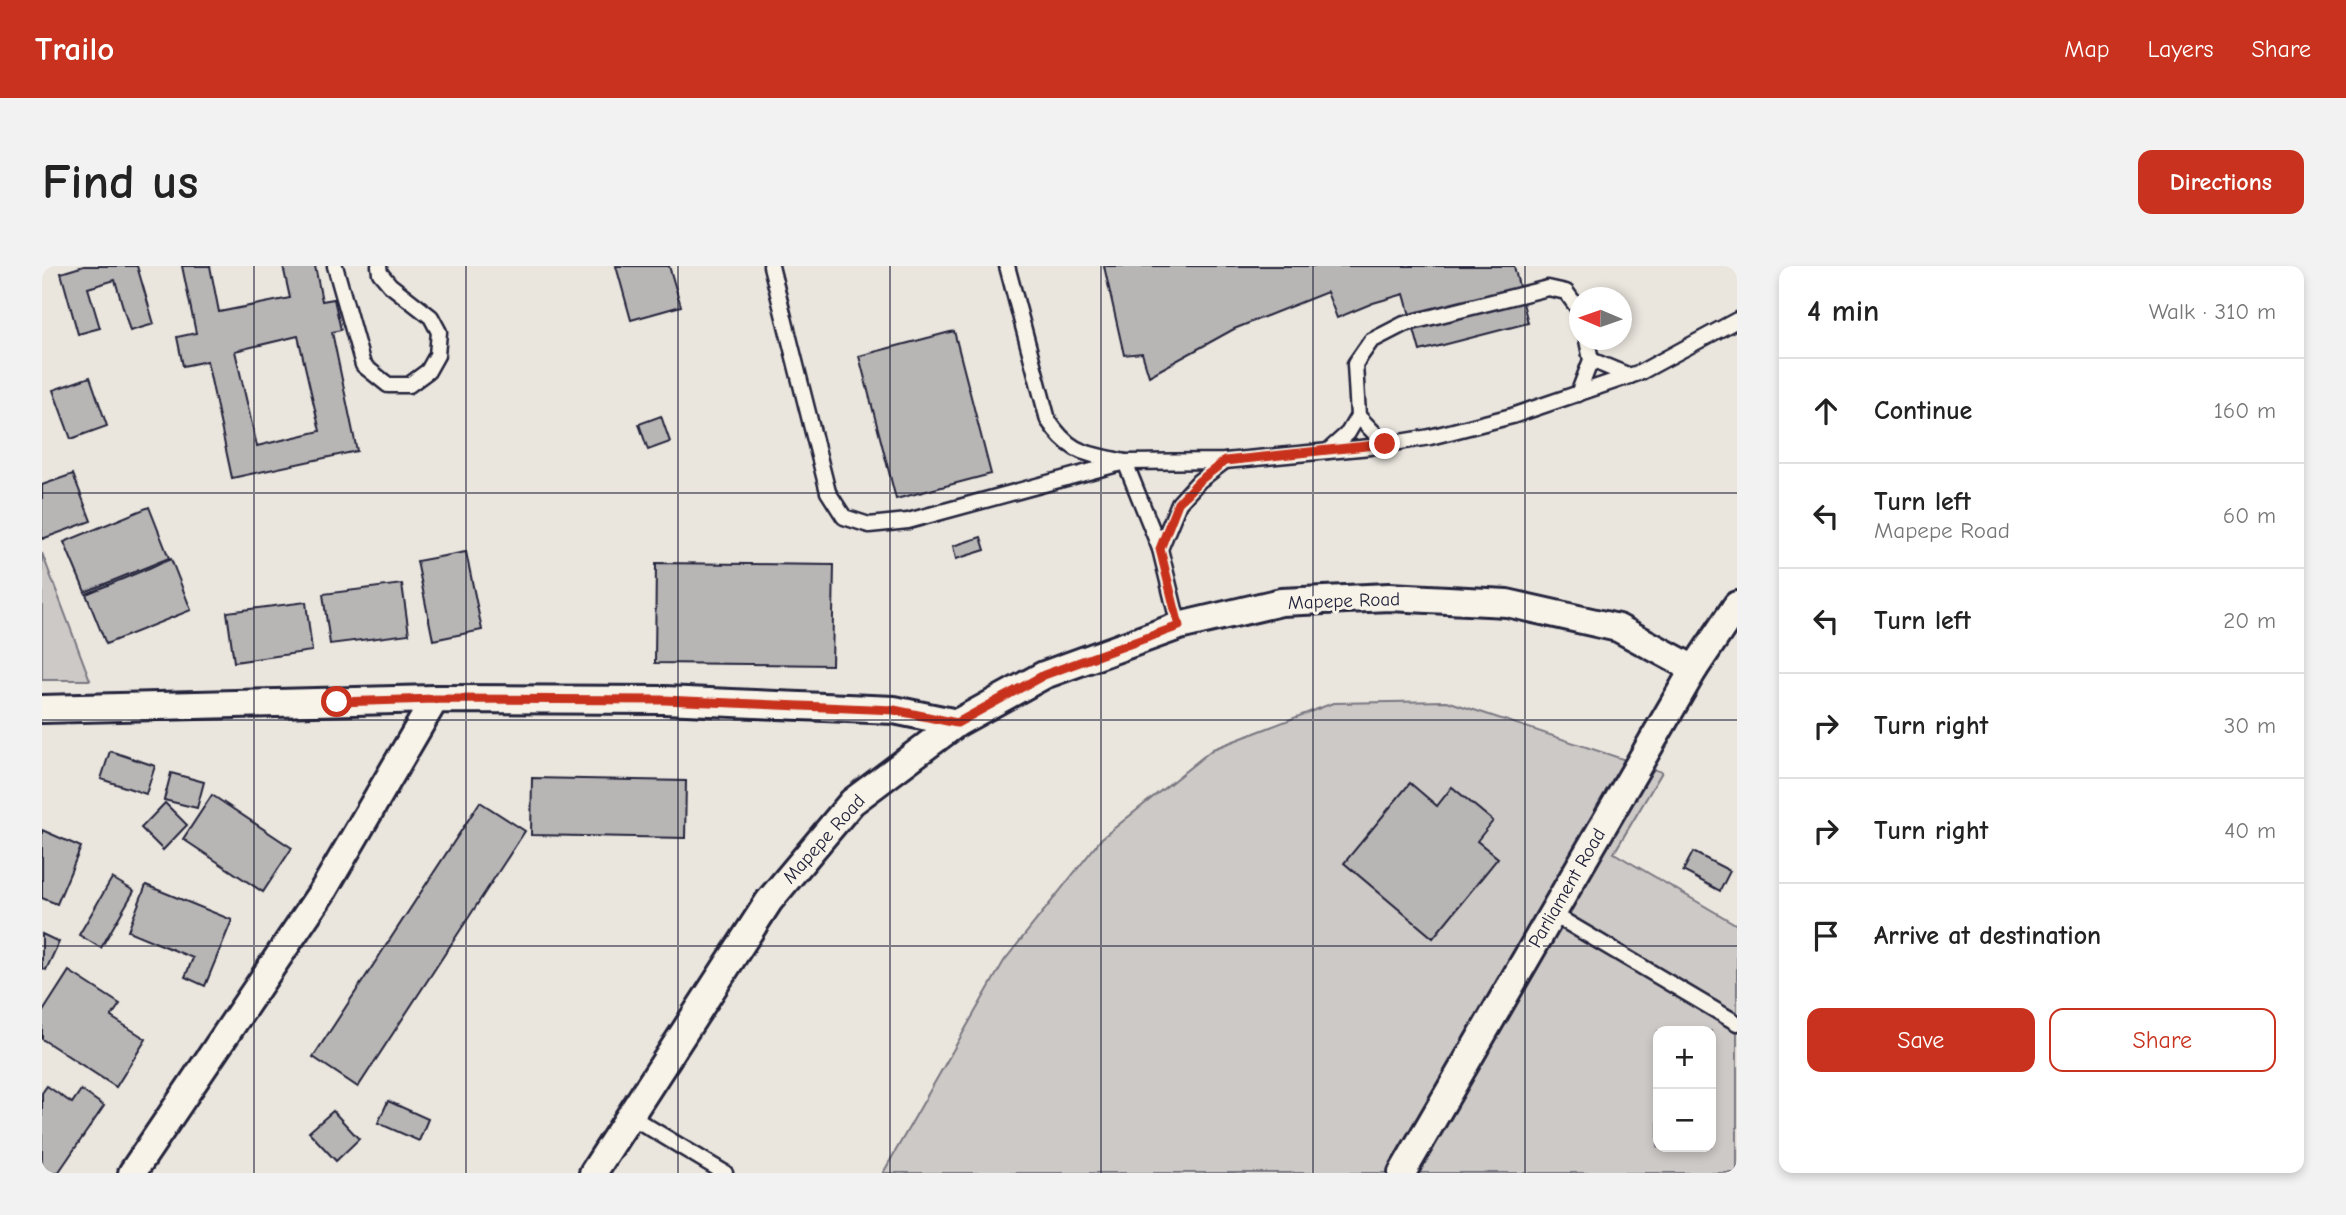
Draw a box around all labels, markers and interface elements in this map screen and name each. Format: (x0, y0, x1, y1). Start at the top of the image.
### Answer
text: Trailo (35, 30, 114, 68)
text: Map (2064, 35, 2110, 63)
text: Layers (2148, 35, 2213, 63)
text: Share (2251, 35, 2311, 63)
button: Directions (2138, 150, 2304, 214)
text: Find us (42, 154, 198, 210)
north arrow (1569, 287, 1632, 350)
text: 4 min (1807, 294, 1879, 329)
text: Walk · 310 m (2149, 298, 2276, 325)
icon: ahead (1807, 392, 1845, 430)
text: Continue (1874, 396, 1972, 426)
text: 160 m (2214, 397, 2276, 424)
route end (1369, 428, 1400, 459)
text: Turn left (1874, 487, 1971, 517)
icon: left (1807, 497, 1845, 535)
text: 60 m (2223, 502, 2276, 529)
text: Mapepe Road (1874, 517, 2010, 544)
street label: Mapepe Road (1287, 588, 1401, 614)
icon: left (1807, 602, 1845, 640)
text: Turn left (1874, 606, 1971, 636)
text: 20 m (2223, 607, 2276, 634)
route start (321, 686, 352, 717)
icon: right (1807, 707, 1845, 745)
text: Turn right (1874, 711, 1988, 741)
text: 30 m (2224, 712, 2276, 739)
street label: Mapepe Road (778, 790, 870, 888)
icon: right (1807, 812, 1845, 850)
text: Turn right (1874, 816, 1988, 846)
text: 40 m (2224, 817, 2276, 844)
street label: Parliament Road (1524, 824, 1610, 952)
icon: arrive (1807, 917, 1845, 955)
text: Arrive at destination (1874, 921, 2101, 951)
button: Save (1807, 1008, 2035, 1072)
button: Share (2049, 1008, 2276, 1072)
map controls (1653, 1026, 1716, 1152)
button: + (1653, 1026, 1716, 1089)
button: − (1653, 1089, 1716, 1152)

